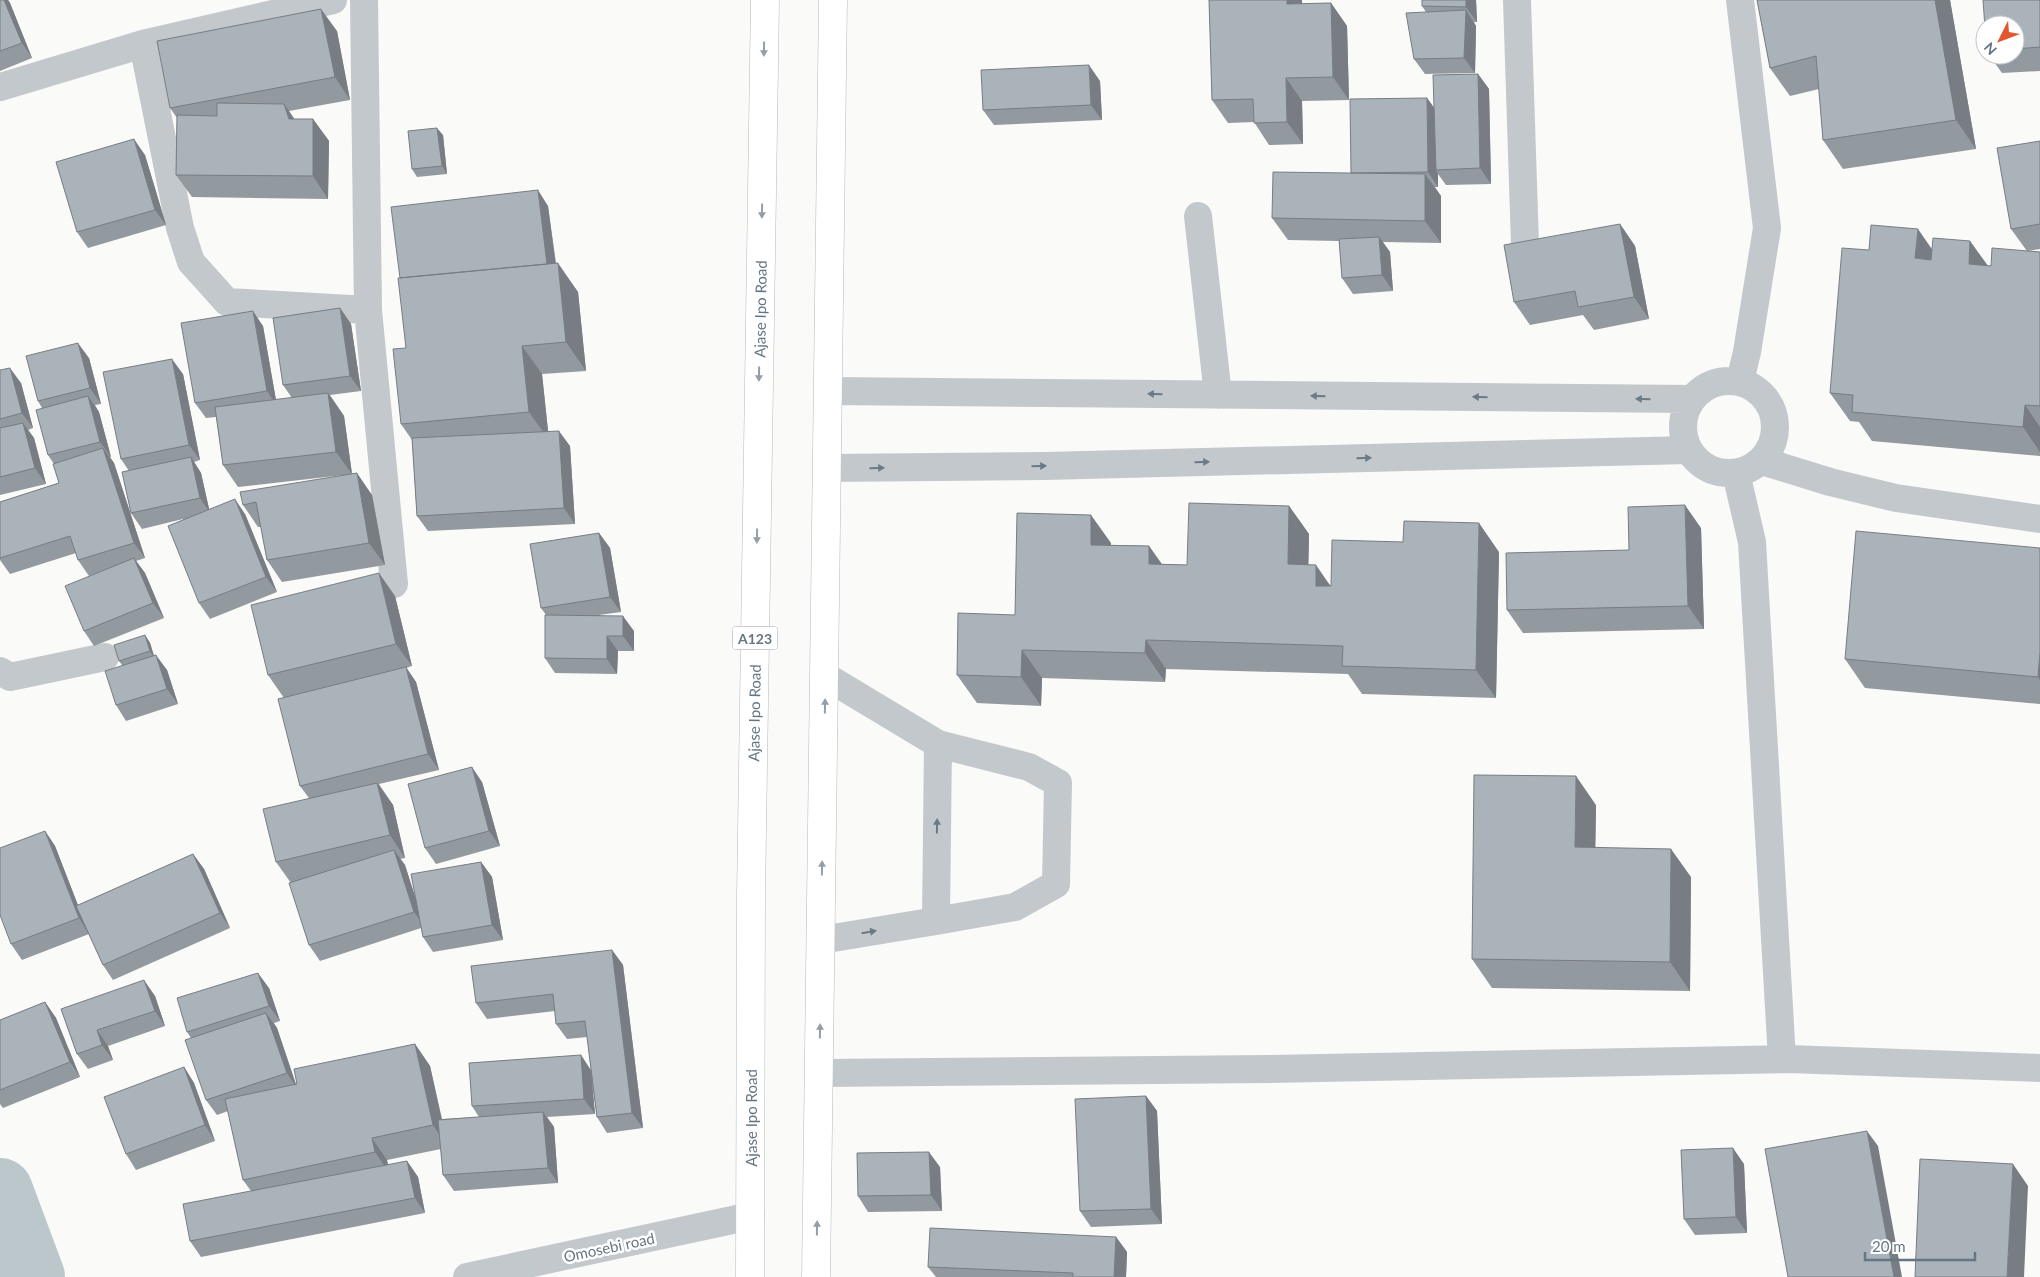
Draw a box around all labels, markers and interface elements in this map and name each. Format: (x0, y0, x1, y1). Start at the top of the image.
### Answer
north arrow (1975, 15, 2025, 65)
text: N (1980, 39, 2000, 59)
one-way arrow (760, 41, 768, 57)
one-way arrow (758, 203, 766, 219)
street label: Ajase Ipo Road (750, 260, 770, 358)
one-way arrow (755, 366, 763, 382)
one-way arrow (1147, 390, 1163, 398)
one-way arrow (1309, 392, 1325, 400)
one-way arrow (1472, 393, 1488, 401)
one-way arrow (1634, 395, 1650, 403)
one-way arrow (1356, 454, 1372, 462)
one-way arrow (1194, 458, 1210, 466)
one-way arrow (1032, 462, 1048, 470)
one-way arrow (869, 464, 885, 472)
one-way arrow (753, 528, 761, 544)
road number: A123 (732, 626, 778, 650)
street label: Ajase Ipo Road (744, 664, 764, 762)
one-way arrow (821, 698, 829, 714)
one-way arrow (934, 818, 942, 834)
one-way arrow (818, 860, 826, 876)
one-way arrow (862, 928, 878, 936)
one-way arrow (816, 1023, 824, 1039)
street label: Ajase Ipo Road (742, 1069, 760, 1167)
one-way arrow (813, 1220, 821, 1236)
street label: Omosebi road (562, 1229, 656, 1265)
scale bar (1865, 1230, 1975, 1262)
text: 20 m (1872, 1237, 1906, 1255)

